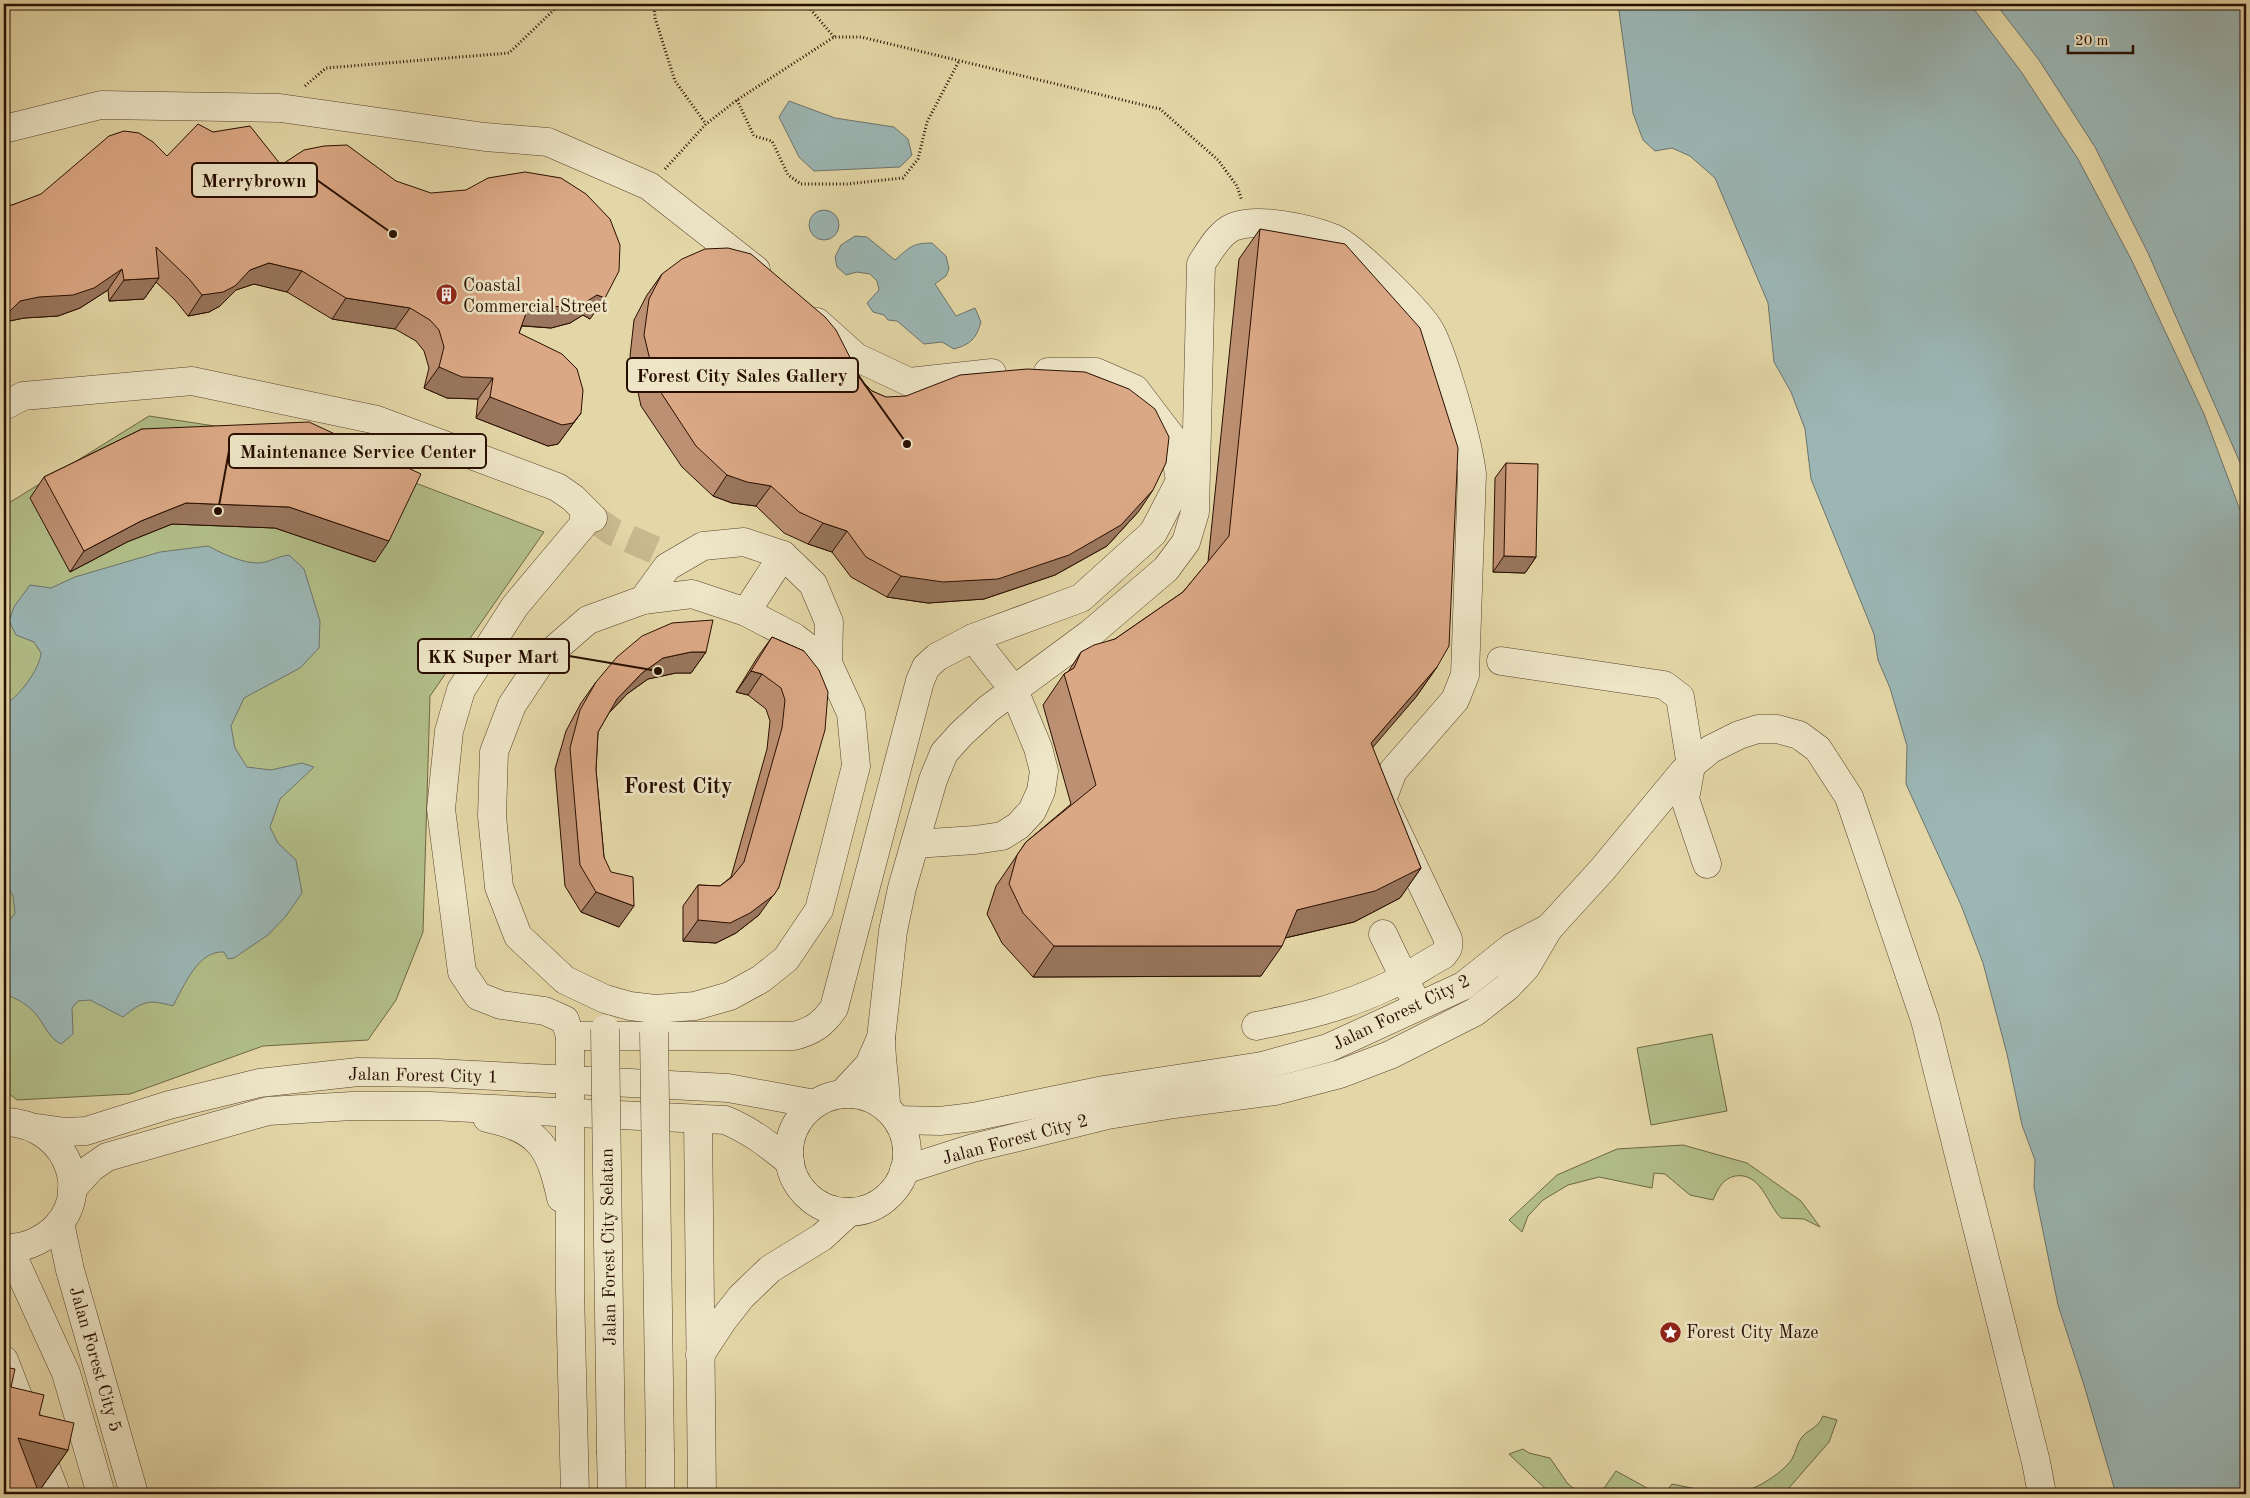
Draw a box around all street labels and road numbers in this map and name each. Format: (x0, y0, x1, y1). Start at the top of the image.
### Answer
street label: Jalan Forest City 2 (1330, 972, 1473, 1054)
street label: Jalan Forest City 1 (348, 1066, 498, 1086)
street label: Jalan Forest City 2 (940, 1112, 1090, 1168)
street label: Jalan Forest City Selatan (598, 1148, 620, 1346)
street label: Jalan Forest City 5 (66, 1285, 124, 1434)

